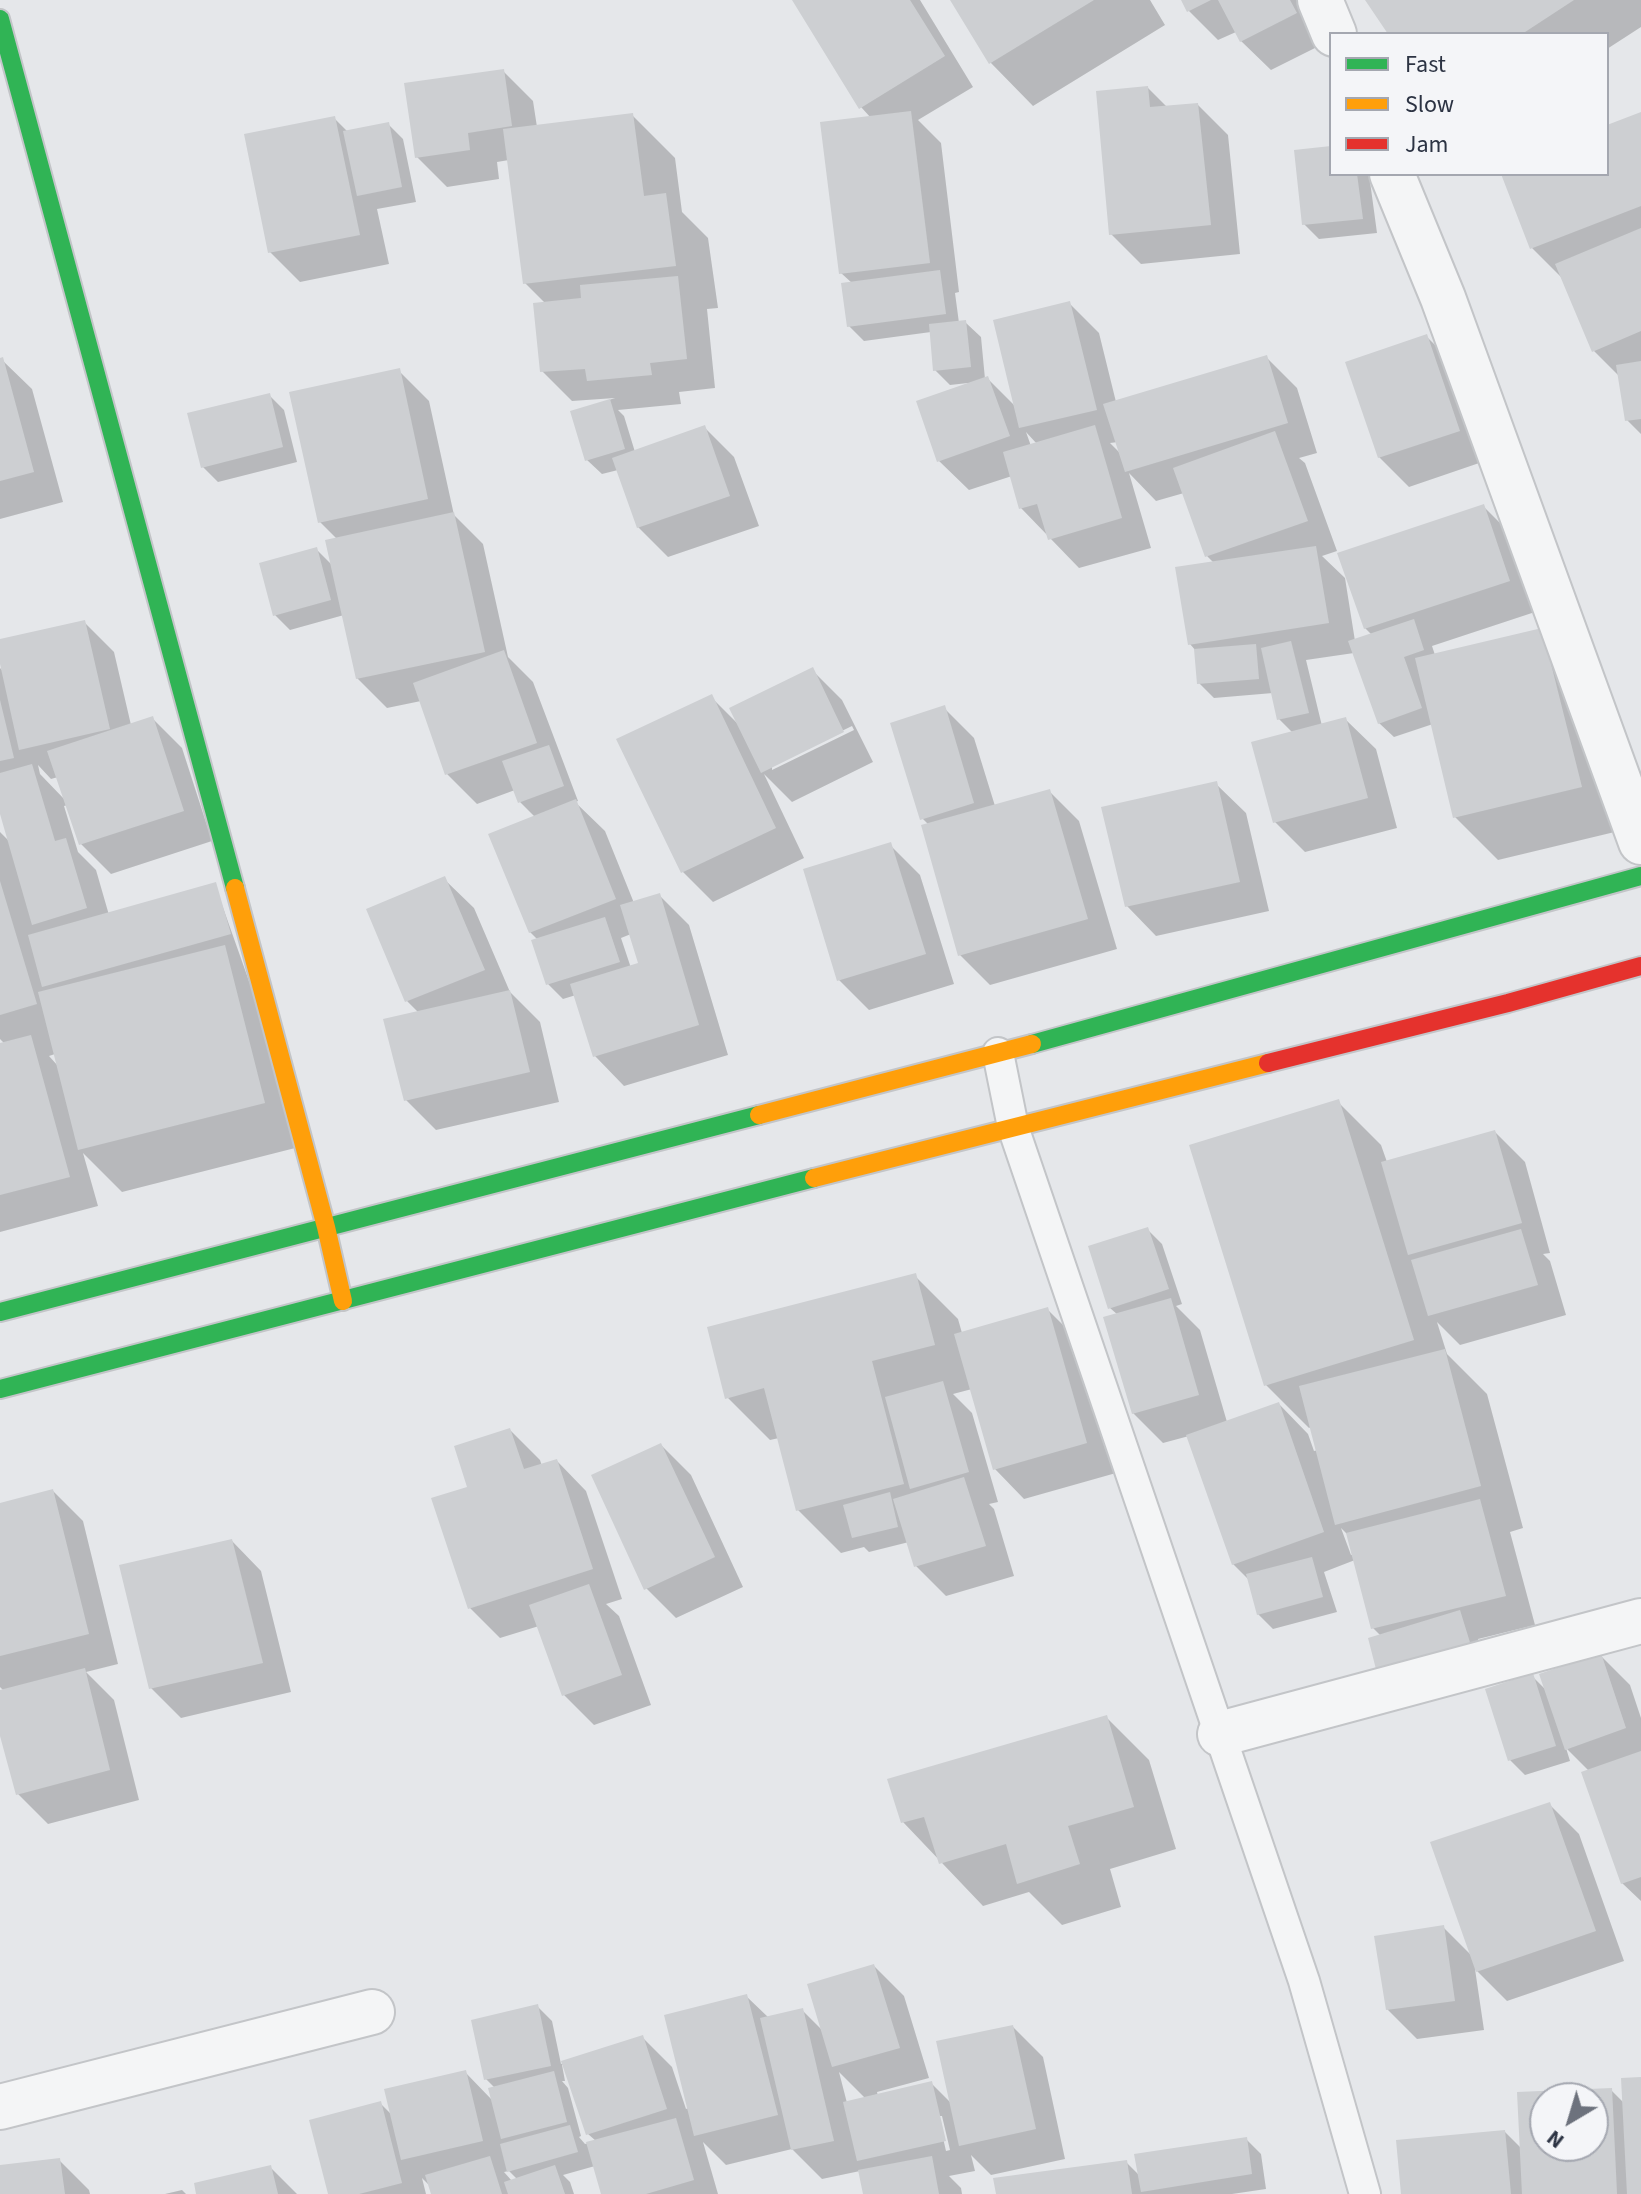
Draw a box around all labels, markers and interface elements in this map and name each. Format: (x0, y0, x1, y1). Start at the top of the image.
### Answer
legend (1329, 32, 1609, 176)
text: Fast (1405, 47, 1446, 82)
text: Slow (1405, 87, 1454, 122)
text: Jam (1405, 127, 1449, 162)
north arrow (1529, 2082, 1609, 2162)
text: N (1540, 2122, 1571, 2156)

